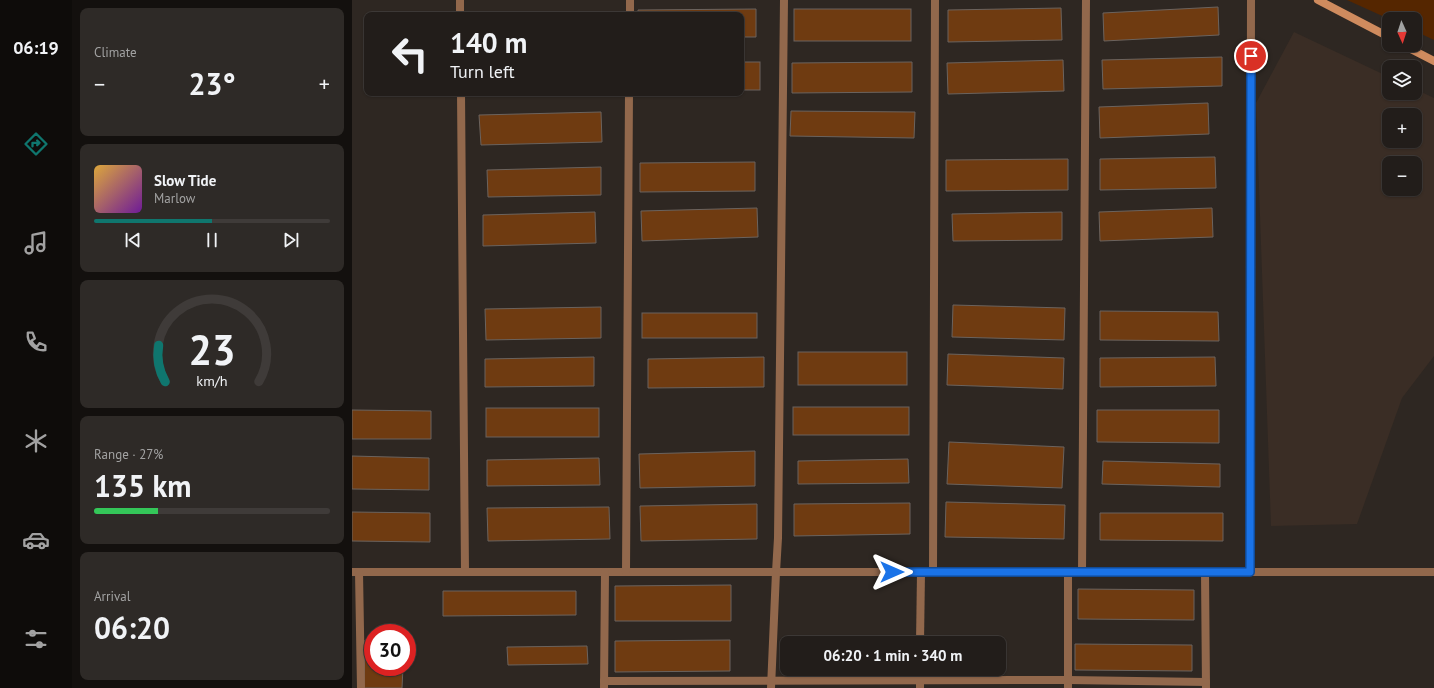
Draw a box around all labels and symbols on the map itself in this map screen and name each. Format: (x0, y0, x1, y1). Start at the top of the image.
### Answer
north arrow (1382, 12, 1422, 52)
pin (1234, 39, 1268, 73)
position arrow (871, 551, 913, 593)
speed limit sign: 30 (364, 624, 416, 676)

